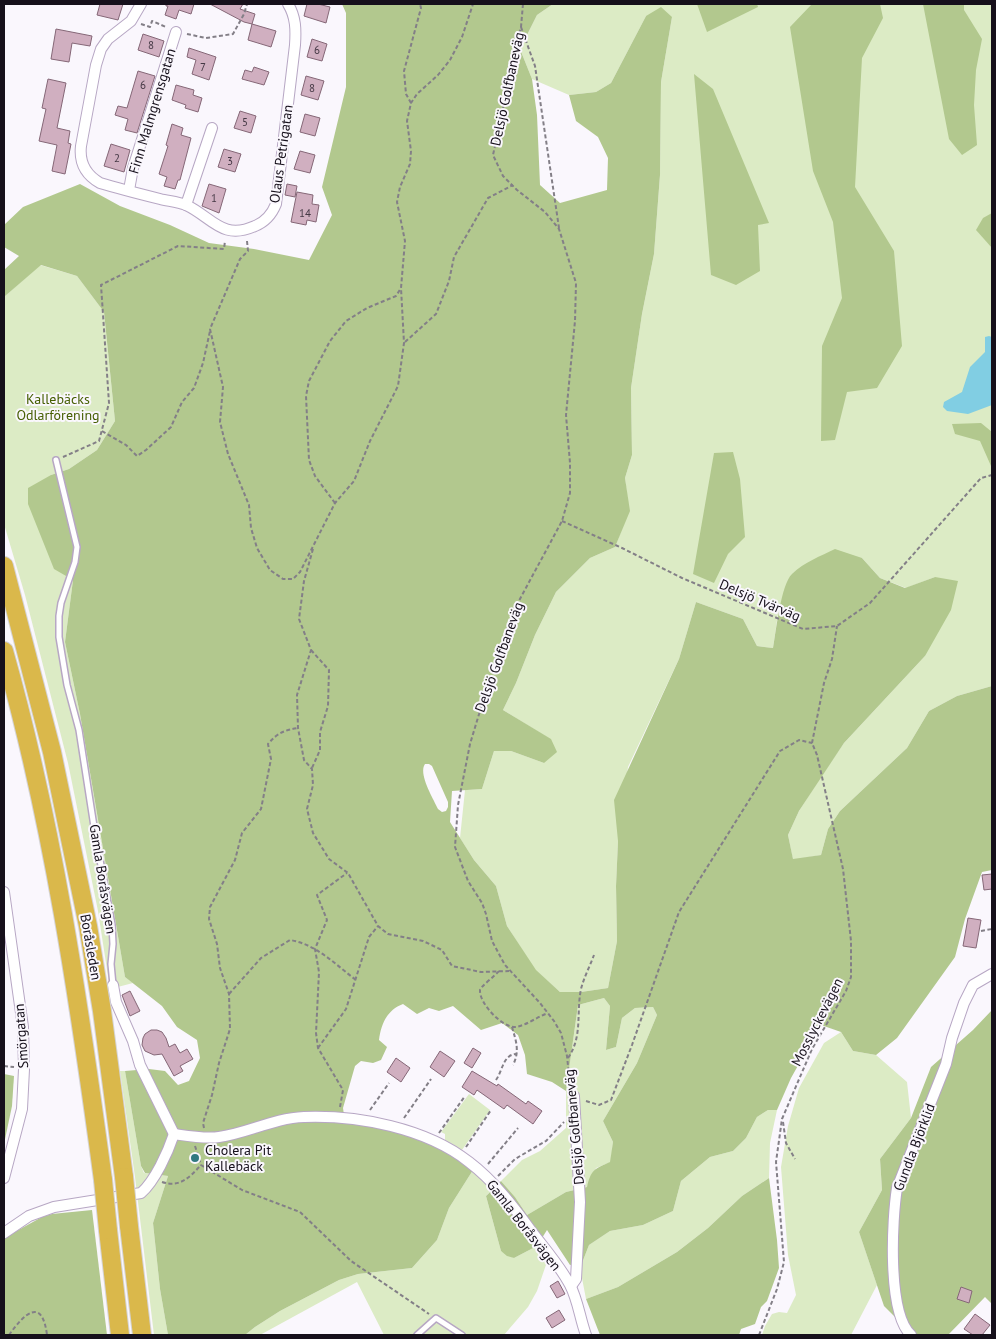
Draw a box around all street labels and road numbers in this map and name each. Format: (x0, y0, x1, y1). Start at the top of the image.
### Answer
street label: Delsjö Golfbaneväg (486, 30, 528, 148)
street label: Finn Malmgrensgatan (124, 46, 180, 176)
street label: Olaus Petrigatan (265, 104, 297, 204)
street label: Delsjö Tvärväg (717, 575, 803, 625)
street label: Delsjö Golfbaneväg (471, 599, 527, 715)
street label: Gamla Boråsvägen (85, 823, 121, 935)
street label: Boråsleden (76, 913, 106, 981)
street label: Mosslyckevägen (787, 975, 847, 1069)
street label: Smörgatan (10, 1003, 32, 1069)
street label: Delsjö Golfbaneväg (560, 1068, 588, 1186)
street label: Gundla Björklid (889, 1101, 939, 1193)
street label: Gamla Boråsvägen (483, 1176, 565, 1274)

